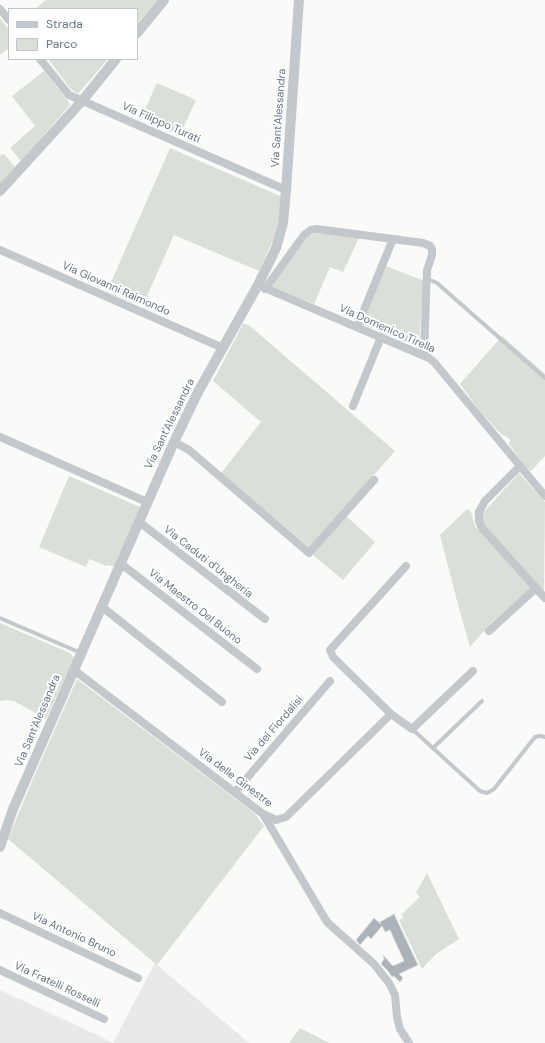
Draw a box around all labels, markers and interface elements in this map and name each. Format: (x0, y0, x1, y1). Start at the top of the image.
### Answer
legend (8, 8, 138, 60)
text: Strada (46, 16, 83, 32)
text: Parco (46, 36, 77, 52)
street label: Via Sant'Alessandra (269, 68, 289, 168)
street label: Via Filippo Turati (120, 100, 202, 146)
street label: Via Giovanni Raimondo (60, 259, 172, 319)
street label: Via Domenico Tirella (337, 302, 437, 356)
street label: Via Sant'Alessandra (142, 376, 198, 472)
street label: Via Caduti d'Ungheria (161, 523, 255, 601)
street label: Via Maestro Del Buono (146, 566, 244, 648)
street label: Via Sant'Alessandra (13, 673, 63, 769)
street label: Via dei Fiordalisi (242, 693, 306, 765)
street label: Via delle Ginestre (195, 746, 275, 810)
street label: Via Antonio Bruno (30, 910, 118, 960)
street label: Via Fratelli Rosselli (12, 959, 102, 1011)

